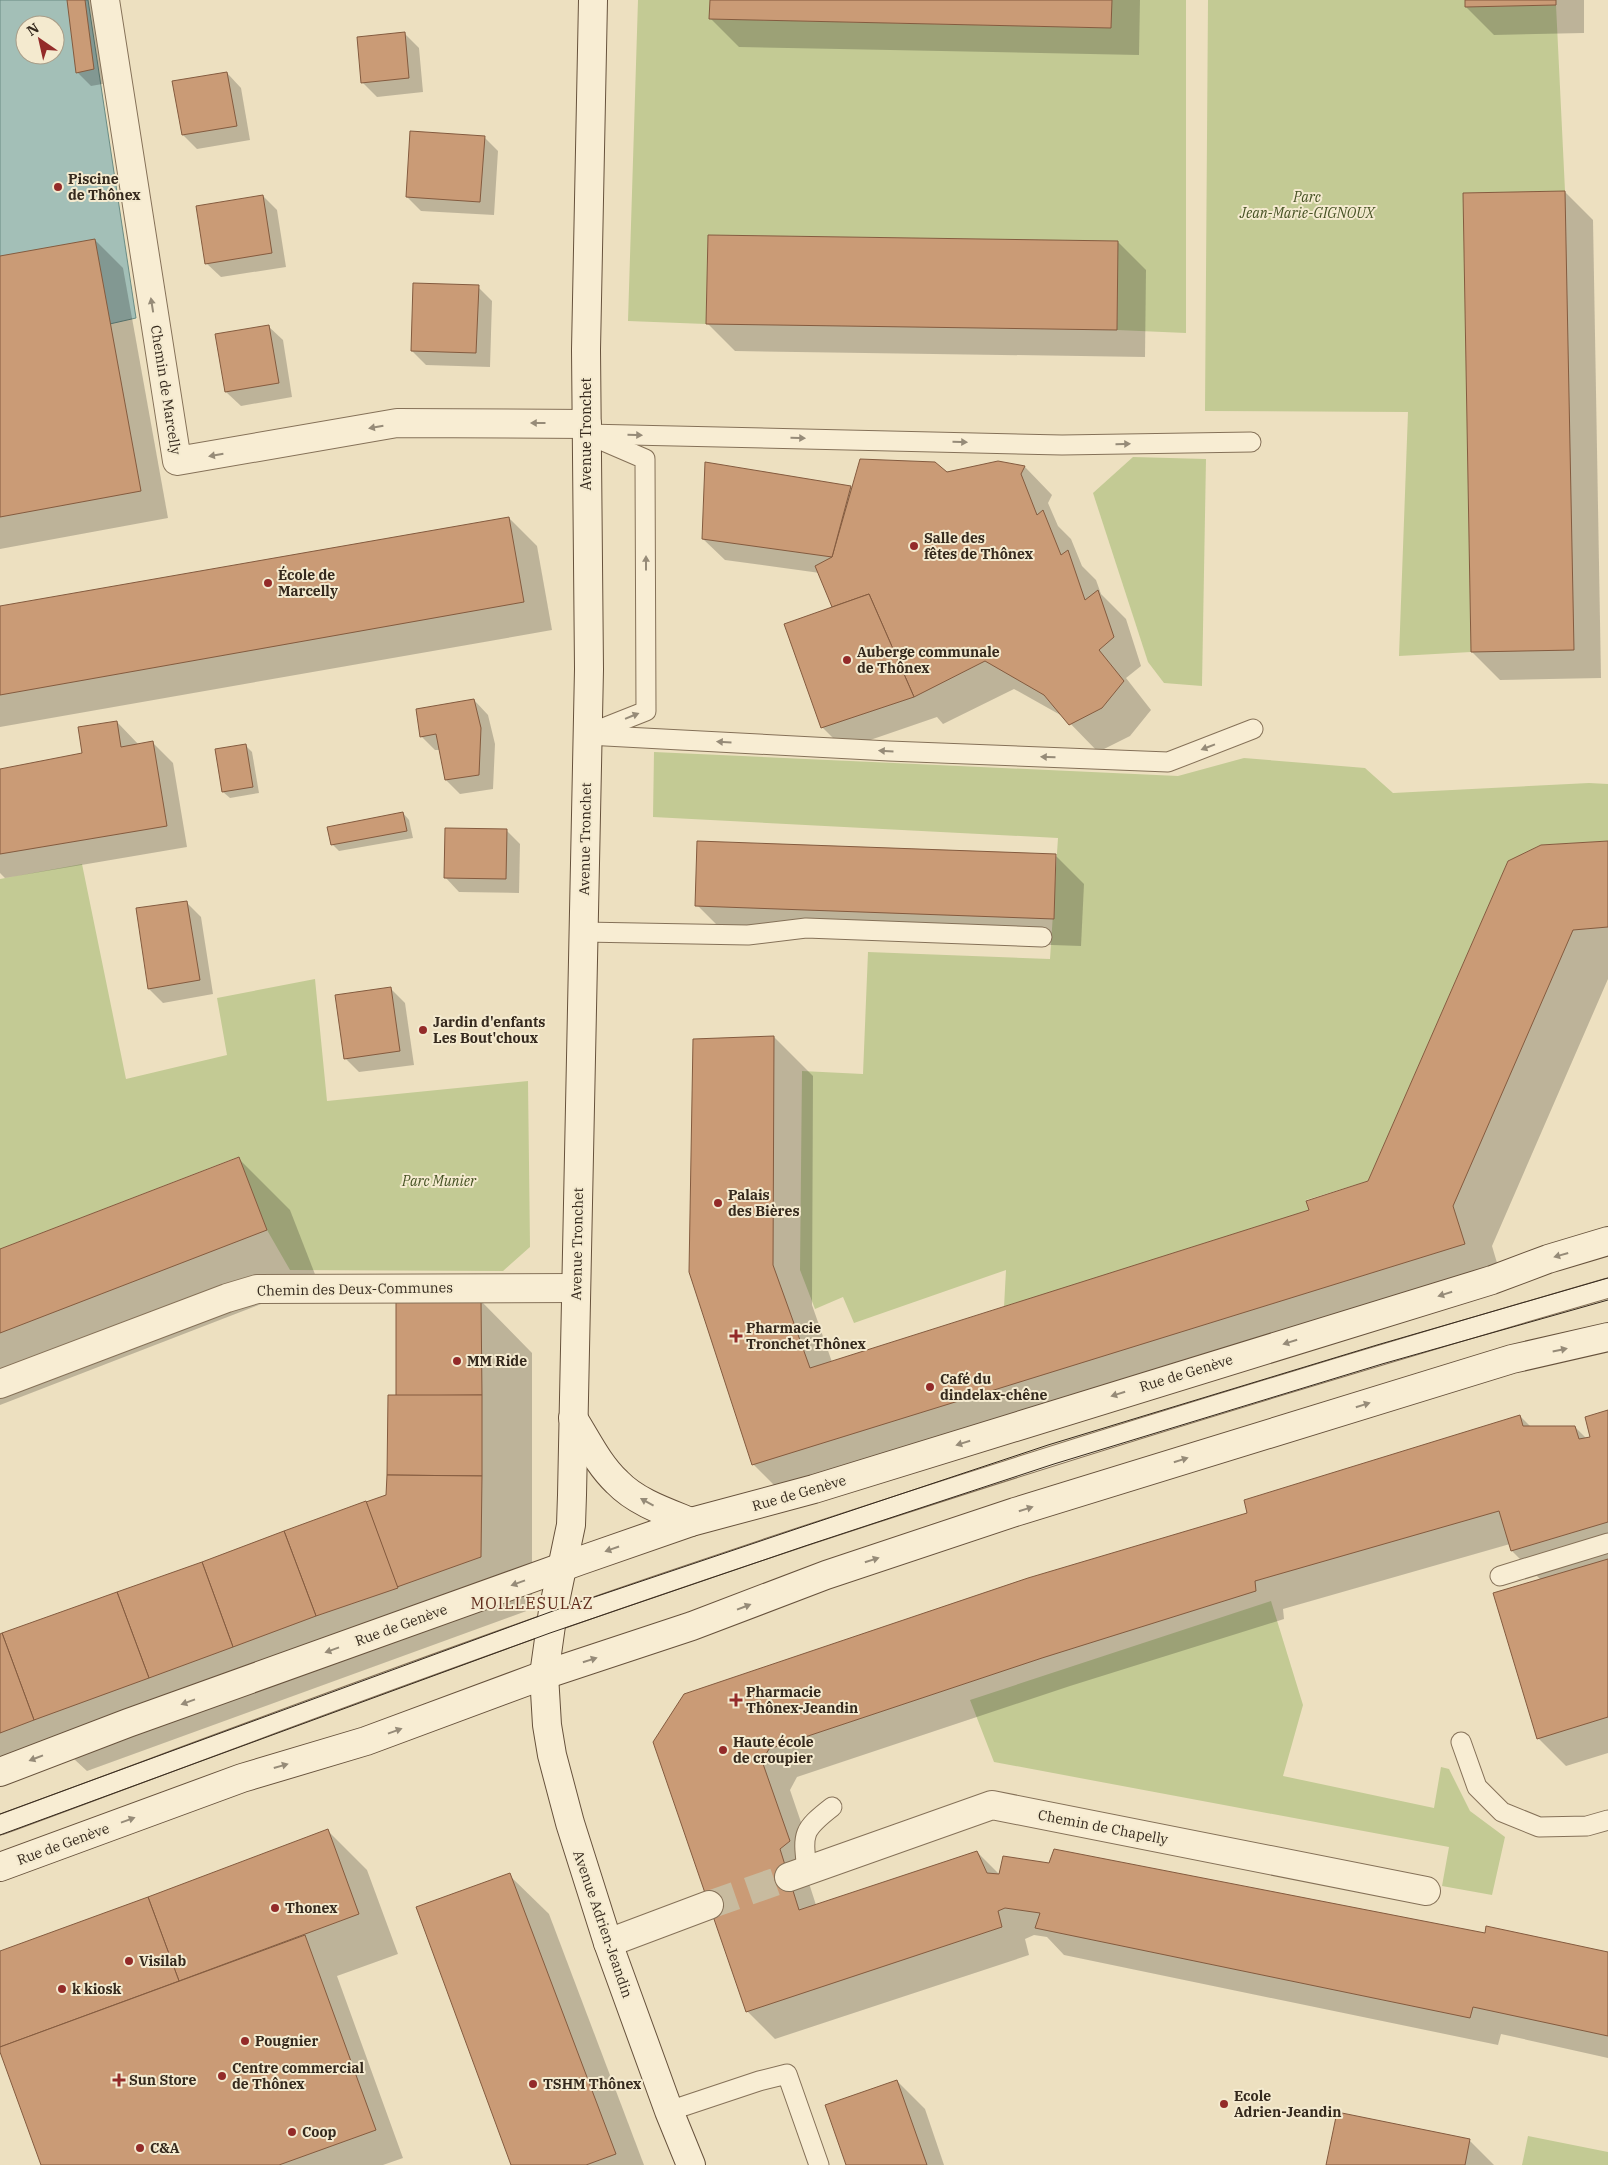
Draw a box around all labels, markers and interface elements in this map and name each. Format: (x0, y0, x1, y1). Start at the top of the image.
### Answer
north arrow (15, 15, 65, 65)
text: N (23, 19, 42, 40)
place label: Piscine de Thônex (68, 170, 141, 204)
marker: Piscine de Thônex (52, 181, 64, 193)
park label: Parc Jean-Marie-GIGNOUX (1239, 188, 1376, 222)
one-way arrow (148, 297, 156, 313)
street label: Chemin de Marcelly (147, 324, 185, 457)
street label: Avenue Tronchet (577, 378, 595, 490)
one-way arrow (530, 419, 546, 427)
one-way arrow (367, 423, 383, 431)
one-way arrow (627, 431, 643, 439)
one-way arrow (790, 435, 806, 443)
one-way arrow (952, 439, 968, 447)
one-way arrow (1115, 440, 1131, 448)
one-way arrow (207, 451, 223, 459)
place label: Salle des fêtes de Thônex (924, 529, 1034, 563)
marker: Salle des fêtes de Thônex (908, 540, 920, 552)
one-way arrow (642, 555, 650, 571)
place label: École de Marcelly (278, 565, 338, 600)
marker: École de Marcelly (262, 577, 274, 589)
place label: Auberge communale de Thônex (857, 643, 1000, 677)
marker: Auberge communale de Thônex (841, 654, 853, 666)
one-way arrow (625, 712, 640, 720)
one-way arrow (715, 737, 731, 745)
one-way arrow (1201, 743, 1215, 751)
one-way arrow (878, 746, 894, 754)
one-way arrow (1040, 753, 1056, 761)
street label: Avenue Tronchet (575, 782, 595, 896)
place label: Jardin d'enfants Les Bout'choux (433, 1013, 545, 1047)
marker: Jardin d'enfants Les Bout'choux (417, 1024, 429, 1036)
park label: Parc Munier (401, 1172, 477, 1190)
place label: Palais des Bières (728, 1186, 800, 1220)
street label: Avenue Tronchet (567, 1187, 587, 1301)
marker: Palais des Bières (712, 1197, 724, 1209)
one-way arrow (1554, 1252, 1569, 1260)
street label: Chemin des Deux-Communes (257, 1278, 453, 1300)
one-way arrow (1438, 1290, 1453, 1298)
place label: Pharmacie Tronchet Thônex (746, 1319, 866, 1353)
marker: Pharmacie Tronchet Thônex (730, 1330, 742, 1342)
one-way arrow (1282, 1338, 1297, 1346)
one-way arrow (1552, 1345, 1568, 1353)
street label: Rue de Genève (1137, 1350, 1235, 1396)
place label: MM Ride (467, 1352, 527, 1370)
marker: MM Ride (451, 1355, 463, 1367)
place label: Café du dindelax-chêne (940, 1370, 1048, 1404)
marker: Café du dindelax-chêne (924, 1381, 936, 1393)
one-way arrow (1110, 1391, 1125, 1399)
one-way arrow (1356, 1400, 1371, 1408)
one-way arrow (955, 1439, 970, 1447)
one-way arrow (1174, 1456, 1189, 1463)
street label: Rue de Genève (750, 1471, 848, 1515)
one-way arrow (640, 1498, 654, 1506)
one-way arrow (1019, 1504, 1034, 1512)
one-way arrow (604, 1545, 619, 1553)
one-way arrow (865, 1555, 880, 1563)
one-way arrow (510, 1580, 525, 1587)
district label: MOILLESULAZ (470, 1593, 594, 1613)
street label: Rue de Genève (352, 1600, 450, 1650)
one-way arrow (736, 1603, 751, 1610)
one-way arrow (324, 1646, 339, 1654)
one-way arrow (583, 1656, 598, 1664)
place label: Pharmacie Thônex-Jeandin (746, 1683, 858, 1717)
marker: Pharmacie Thônex-Jeandin (730, 1694, 742, 1706)
one-way arrow (180, 1698, 195, 1706)
one-way arrow (388, 1727, 403, 1734)
place label: Haute école de croupier (733, 1733, 814, 1767)
marker: Haute école de croupier (717, 1744, 729, 1756)
one-way arrow (28, 1754, 43, 1762)
one-way arrow (274, 1762, 289, 1770)
street label: Chemin de Chapelly (1036, 1806, 1170, 1849)
one-way arrow (121, 1816, 136, 1824)
street label: Rue de Genève (14, 1819, 112, 1869)
street label: Avenue Adrien-Jeandin (569, 1848, 637, 2000)
place label: Thonex (285, 1899, 338, 1917)
marker: Thonex (269, 1902, 281, 1914)
place label: Visilab (139, 1952, 186, 1970)
marker: Visilab (123, 1955, 135, 1967)
place label: k kiosk (72, 1980, 122, 1998)
marker: k kiosk (56, 1983, 68, 1995)
place label: Pougnier (255, 2032, 318, 2050)
marker: Pougnier (239, 2035, 251, 2047)
place label: Centre commercial de Thônex (232, 2059, 364, 2093)
marker: Centre commercial de Thônex (216, 2070, 228, 2082)
place label: Sun Store (129, 2071, 196, 2089)
marker: Sun Store (113, 2074, 125, 2086)
place label: TSHM Thônex (543, 2075, 642, 2093)
marker: TSHM Thônex (527, 2078, 539, 2090)
place label: Ecole Adrien-Jeandin (1234, 2087, 1341, 2121)
marker: Ecole Adrien-Jeandin (1218, 2098, 1230, 2110)
place label: Coop (302, 2123, 337, 2141)
marker: Coop (286, 2126, 298, 2138)
place label: C&A (150, 2139, 180, 2157)
marker: C&A (134, 2142, 146, 2154)

